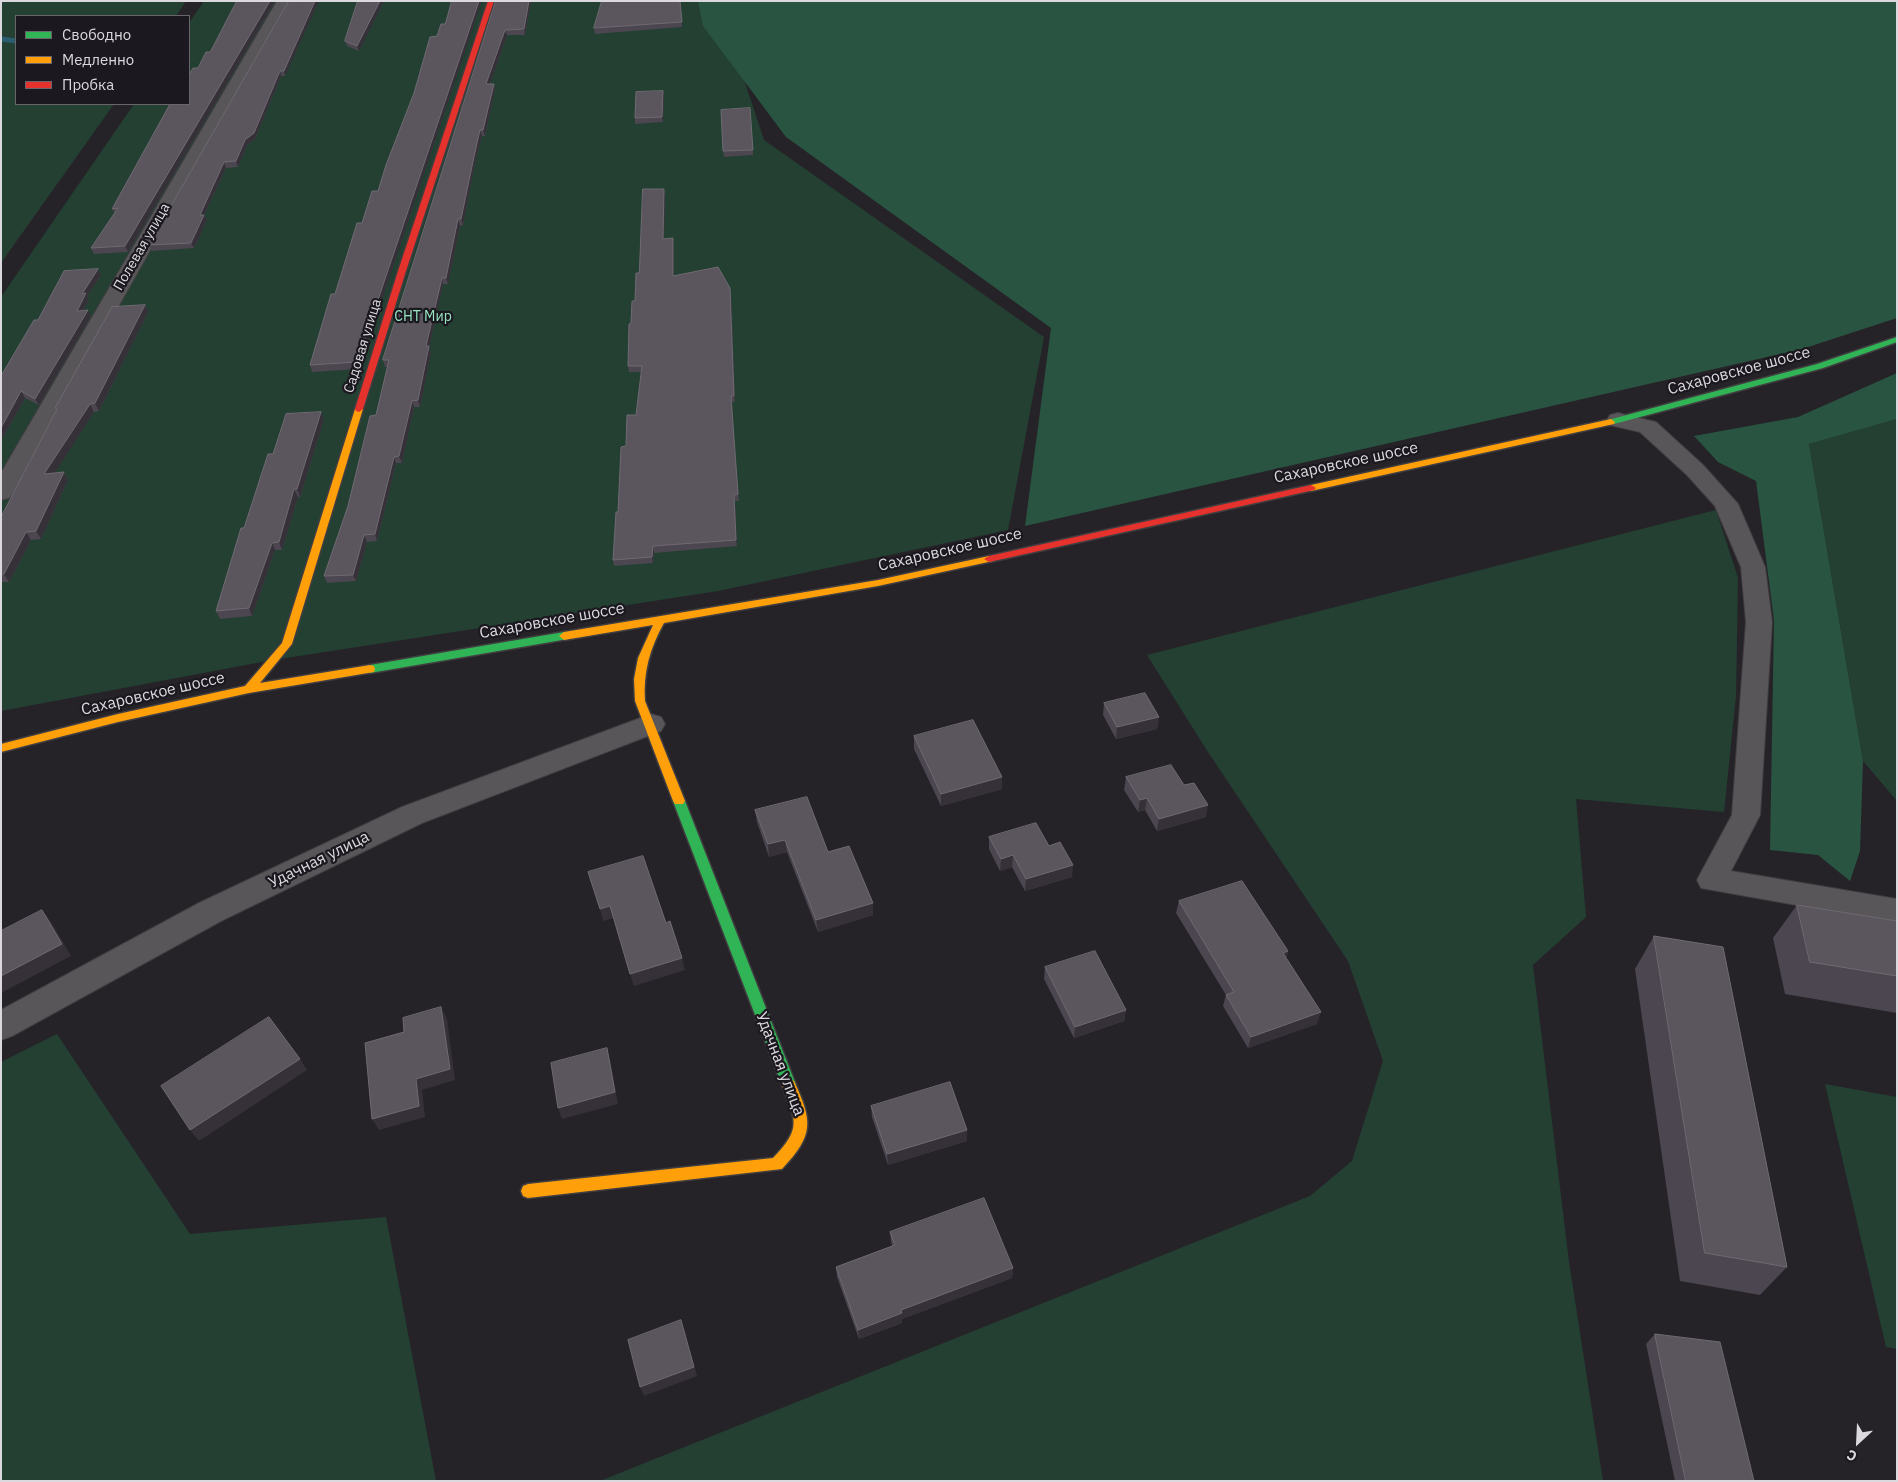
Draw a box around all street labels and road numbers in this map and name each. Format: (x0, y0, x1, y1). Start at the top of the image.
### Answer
street label: Полевая улица (110, 200, 174, 294)
street label: Садовая улица (341, 297, 385, 395)
street label: Сахаровское шоссе (1666, 343, 1812, 399)
street label: Сахаровское шоссе (1272, 438, 1420, 488)
street label: Сахаровское шоссе (876, 524, 1024, 576)
street label: Сахаровское шоссе (478, 599, 626, 643)
street label: Сахаровское шоссе (79, 668, 227, 720)
street label: Удачная улица (266, 827, 372, 893)
street label: Удачная улица (751, 1009, 809, 1119)

